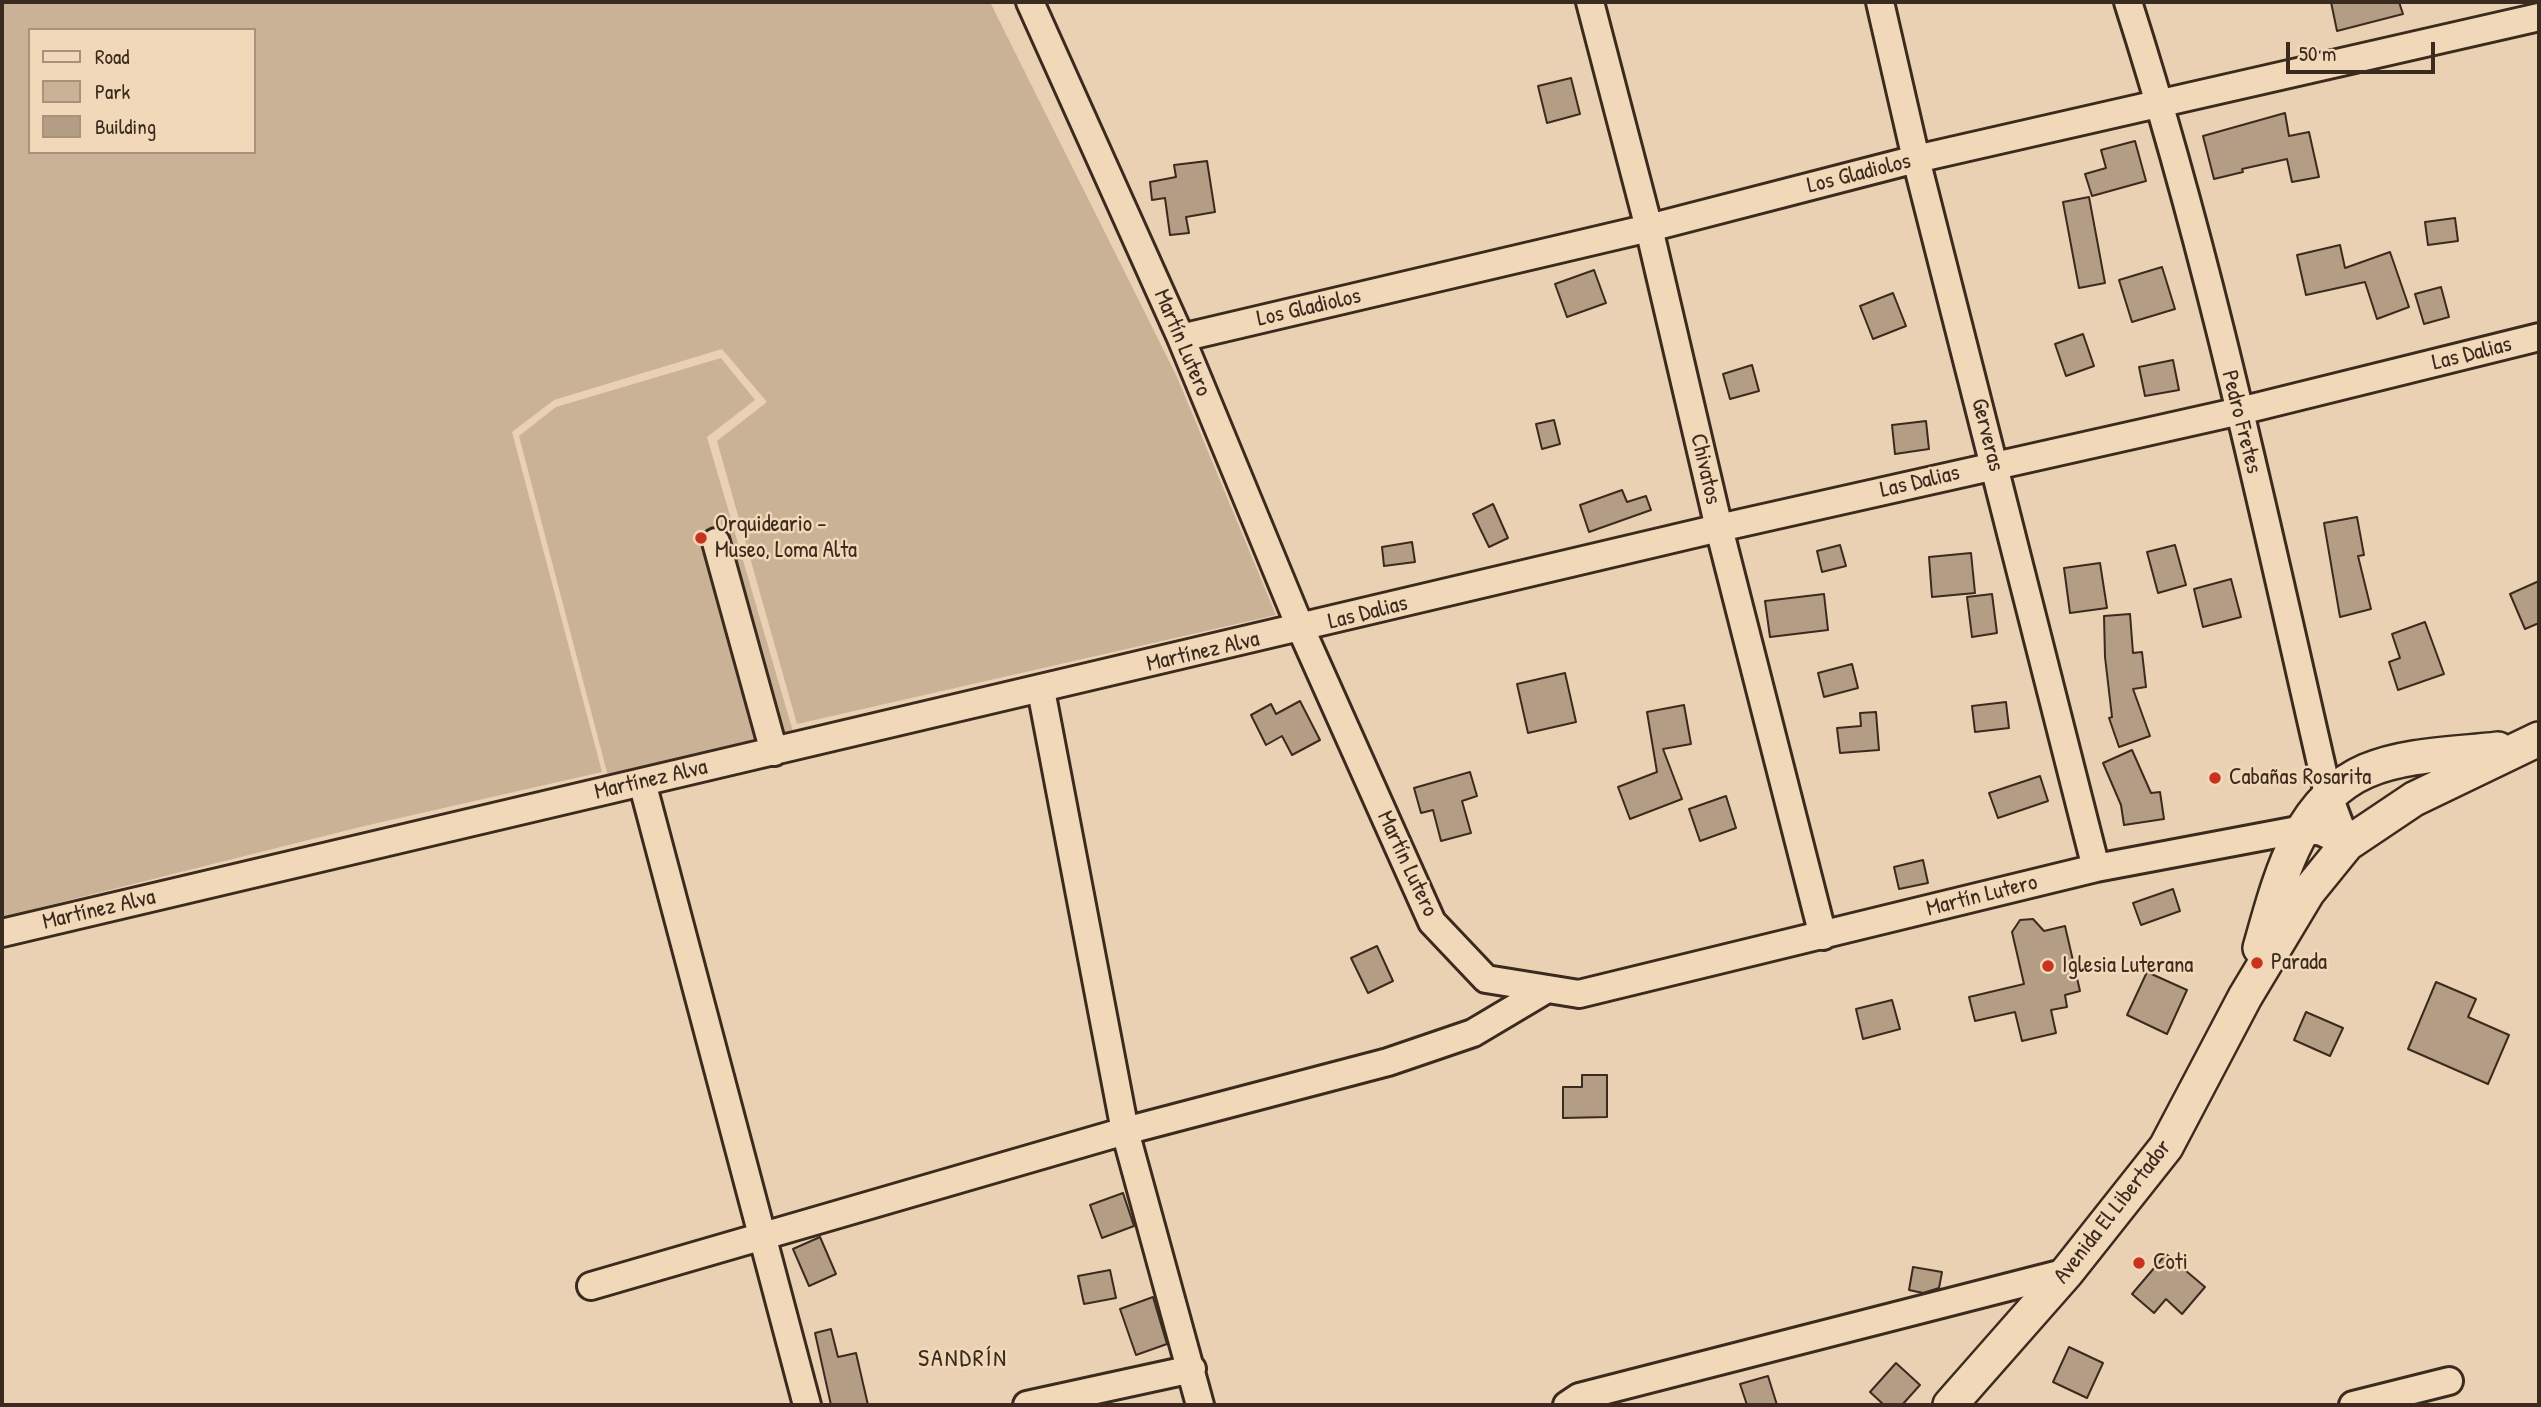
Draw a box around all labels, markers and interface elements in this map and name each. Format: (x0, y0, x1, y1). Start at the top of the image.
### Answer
legend (28, 28, 256, 154)
scale bar (2289, 28, 2438, 72)
text: 50 m (2299, 39, 2336, 68)
text: Road (95, 42, 129, 71)
text: Park (95, 77, 130, 106)
text: Building (95, 112, 156, 141)
street label: Los Gladiolos (1804, 148, 1914, 200)
street label: Los Gladiolos (1254, 283, 1364, 333)
street label: Martín Lutero (1147, 285, 1217, 401)
street label: Las Dalias (2429, 331, 2515, 377)
street label: Pedro Fretes (2215, 368, 2267, 476)
street label: Gerveras (1965, 396, 2009, 474)
street label: Chivatos (1683, 431, 1727, 507)
street label: Las Dalias (1878, 459, 1962, 505)
place label: Orquideario - Museo, Loma Alta (715, 511, 857, 565)
marker: Orquideario - Museo, Loma Alta (693, 530, 709, 546)
street label: Las Dalias (1325, 590, 1411, 636)
street label: Martínez Alva (1144, 626, 1262, 678)
street label: Martínez Alva (592, 754, 710, 806)
place label: Cabañas Rosarita (2229, 764, 2371, 792)
marker: Cabañas Rosarita (2207, 770, 2223, 786)
street label: Martín Lutero (1371, 807, 1443, 921)
street label: Martín Lutero (1924, 869, 2040, 923)
street label: Martínez Alva (40, 884, 158, 936)
place label: Parada (2271, 949, 2327, 977)
place label: Iglesia Luterana (2062, 952, 2193, 980)
marker: Parada (2249, 955, 2265, 971)
marker: Iglesia Luterana (2040, 958, 2056, 974)
street label: Avenida El Libertador (2048, 1134, 2178, 1290)
place label: Coti (2153, 1249, 2188, 1277)
marker: Coti (2131, 1255, 2147, 1271)
district label: SANDRÍN (919, 1346, 1007, 1374)

